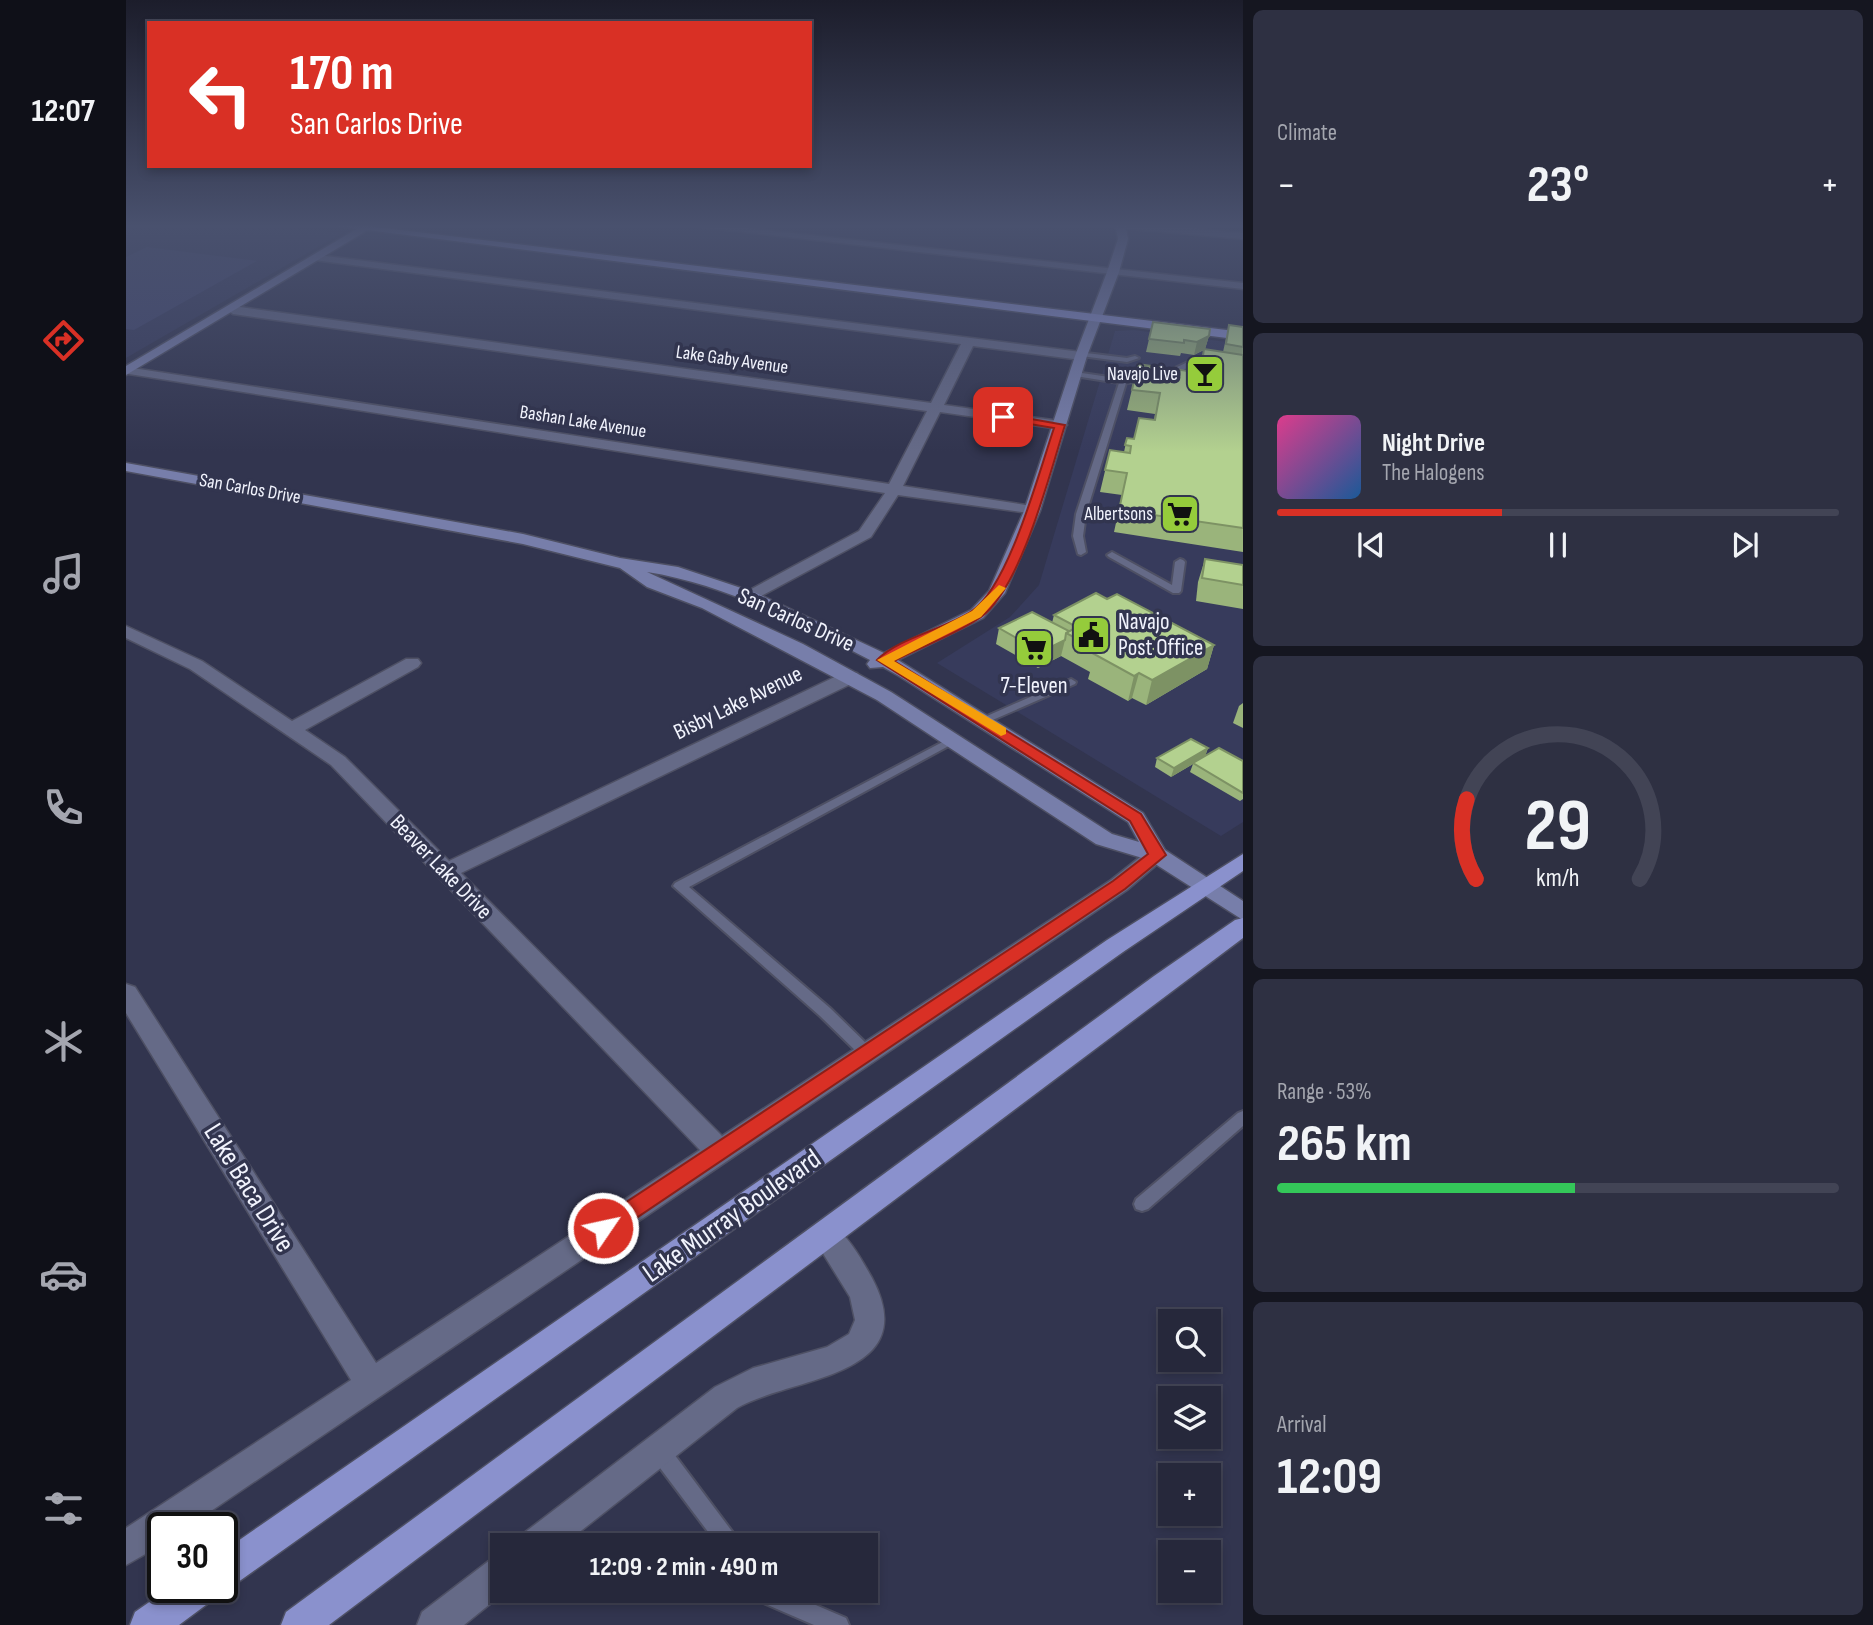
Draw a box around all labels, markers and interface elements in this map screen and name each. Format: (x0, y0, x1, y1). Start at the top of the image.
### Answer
text: 170 m (290, 45, 394, 104)
icon: left (175, 49, 266, 140)
text: 12:07 (31, 92, 95, 131)
text: San Carlos Drive (290, 105, 463, 144)
text: Climate (1277, 119, 1337, 147)
text: 23° (1527, 154, 1589, 217)
text: − (1277, 163, 1296, 208)
text: + (1820, 163, 1839, 208)
icon: directions (39, 316, 88, 365)
street label: Lake Gaby Avenue (674, 341, 790, 379)
bar icon: Navajo Live (1184, 353, 1226, 395)
place label: Navajo Live (1107, 363, 1178, 386)
pin (973, 387, 1033, 447)
icon: arrive (984, 398, 1022, 436)
street label: Bashan Lake Avenue (518, 401, 648, 443)
text: Night Drive (1382, 428, 1485, 459)
text: The Halogens (1382, 459, 1485, 487)
street label: San Carlos Drive (197, 469, 303, 509)
supermarket icon: Albertsons (1159, 493, 1201, 535)
place label: Albertsons (1084, 503, 1153, 526)
icon: previous (1352, 526, 1390, 564)
icon: pause (1539, 526, 1577, 564)
icon: next (1726, 526, 1764, 564)
icon: music (39, 549, 88, 598)
street label: San Carlos Drive (734, 582, 858, 658)
place label: Navajo Post Office (1118, 608, 1203, 662)
public building icon: Navajo Post Office (1070, 614, 1112, 656)
supermarket icon: 7-Eleven (1013, 627, 1055, 669)
street label: Bisby Lake Avenue (669, 660, 807, 746)
place label: 7-Eleven (1000, 672, 1068, 700)
icon: phone (39, 783, 88, 832)
text: 29 (1525, 783, 1591, 871)
street label: Beaver Lake Drive (384, 809, 498, 925)
text: km/h (1536, 862, 1580, 893)
icon: climate (39, 1017, 88, 1066)
text: Range · 53% (1277, 1078, 1372, 1106)
text: 265 km (1277, 1113, 1412, 1176)
street label: Lake Baca Drive (196, 1118, 302, 1258)
street label: Lake Murray Boulevard (637, 1142, 827, 1290)
position arrow (566, 1191, 640, 1265)
icon: car (39, 1250, 88, 1299)
map controls (1158, 1309, 1221, 1603)
button: search (1158, 1309, 1221, 1372)
button: layers (1158, 1386, 1221, 1449)
text: Arrival (1277, 1411, 1326, 1439)
text: 12:09 (1277, 1446, 1382, 1509)
button: + (1158, 1463, 1221, 1526)
icon: filters (39, 1484, 88, 1533)
speed limit sign: 30 (147, 1512, 238, 1603)
button: − (1158, 1540, 1221, 1603)
text: 12:09 · 2 min · 490 m (590, 1552, 778, 1583)

